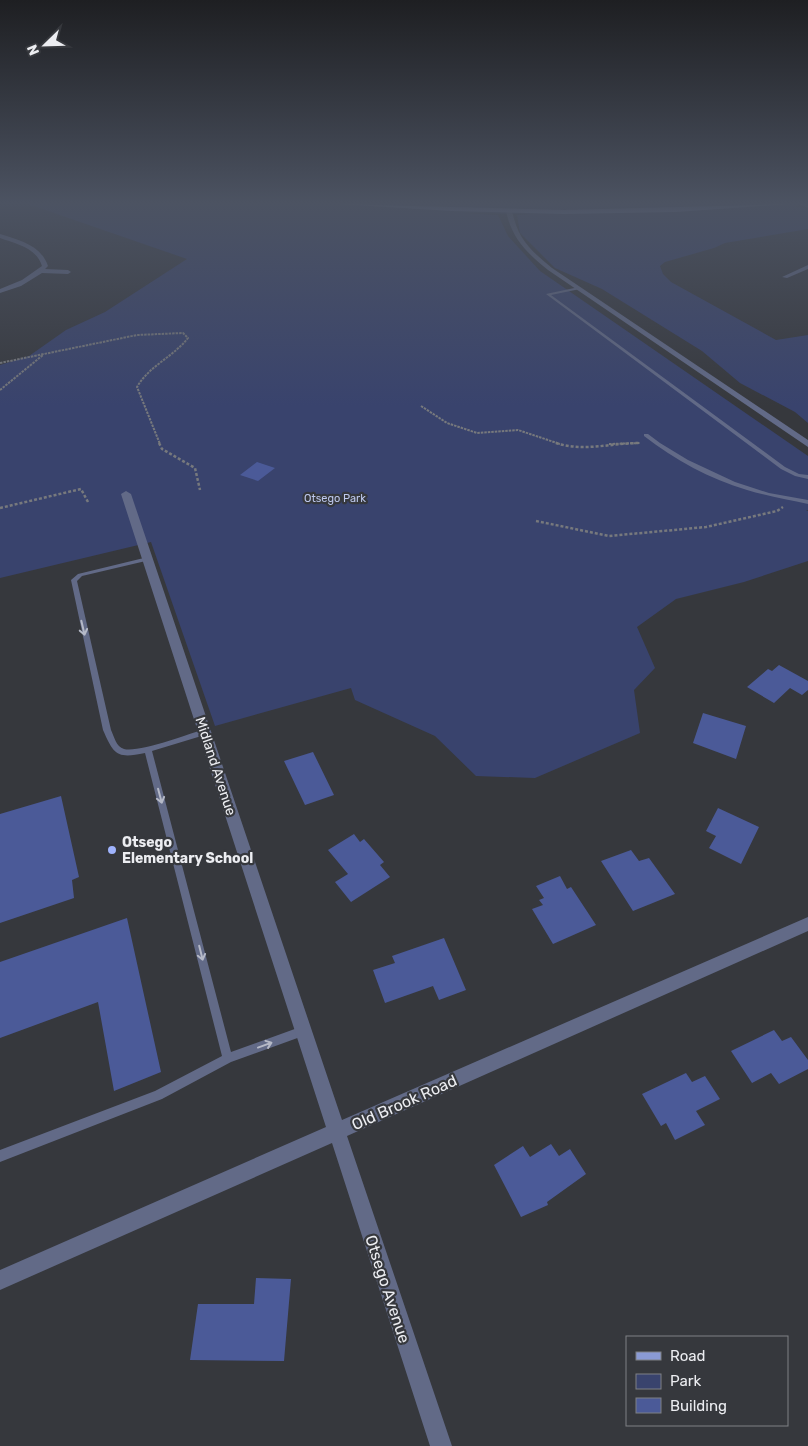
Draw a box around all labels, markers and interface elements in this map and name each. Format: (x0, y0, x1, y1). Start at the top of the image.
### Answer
north arrow (20, 20, 70, 70)
text: N (24, 42, 43, 58)
park label: Otsego Park (304, 492, 366, 505)
one-way arrow (79, 620, 88, 636)
street label: Midland Avenue (192, 715, 240, 818)
one-way arrow (156, 787, 166, 803)
place label: Otsego Elementary School (122, 834, 253, 867)
marker: Otsego Elementary School (106, 844, 118, 856)
one-way arrow (197, 945, 206, 961)
one-way arrow (257, 1040, 273, 1049)
street label: Old Brook Road (349, 1071, 460, 1134)
street label: Otsego Avenue (361, 1233, 414, 1346)
legend (626, 1336, 788, 1426)
text: Road (670, 1347, 706, 1365)
text: Park (670, 1372, 701, 1390)
text: Building (670, 1397, 727, 1415)

